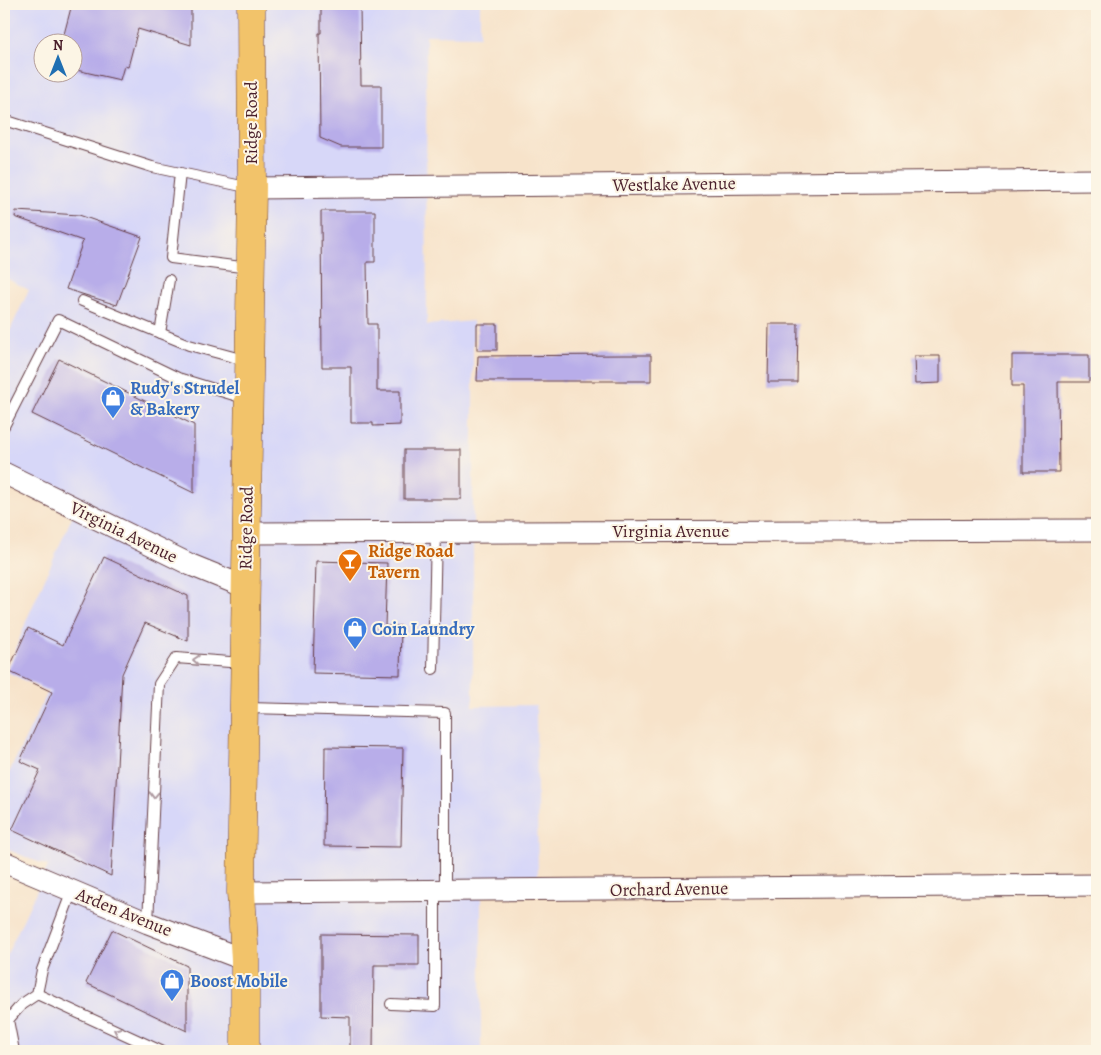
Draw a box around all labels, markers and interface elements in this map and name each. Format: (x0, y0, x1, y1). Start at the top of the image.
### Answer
north arrow (32, 32, 82, 82)
text: N (53, 36, 63, 55)
street label: Ridge Road (239, 81, 263, 165)
street label: Westlake Avenue (611, 171, 736, 197)
place label: Rudy's Strudel & Bakery (130, 376, 239, 421)
shop icon: Rudy's Strudel & Bakery (100, 385, 126, 419)
street label: Ridge Road (233, 486, 259, 570)
street label: Virginia Avenue (65, 495, 182, 568)
street label: Virginia Avenue (612, 519, 729, 543)
place label: Ridge Road Tavern (368, 539, 454, 584)
bar icon: Ridge Road Tavern (337, 548, 363, 582)
shop icon: Coin Laundry (342, 616, 368, 650)
place label: Coin Laundry (372, 617, 475, 641)
one-way arrow (191, 654, 199, 665)
one-way arrow (148, 792, 159, 800)
street label: Orchard Avenue (610, 876, 728, 902)
street label: Arden Avenue (71, 881, 176, 942)
shop icon: Boost Mobile (159, 968, 185, 1002)
place label: Boost Mobile (190, 969, 288, 993)
one-way arrow (113, 1027, 122, 1037)

